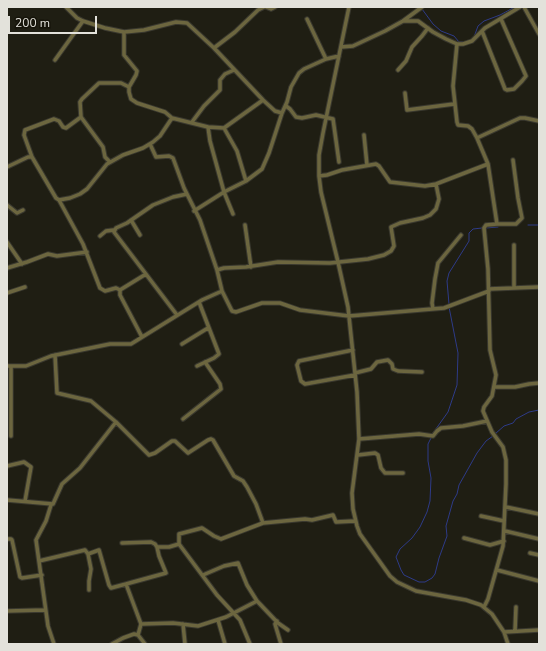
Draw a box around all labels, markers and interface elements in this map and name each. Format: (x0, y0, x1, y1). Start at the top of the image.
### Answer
scale bar (10, 8, 99, 34)
text: 200 m (15, 15, 50, 31)

